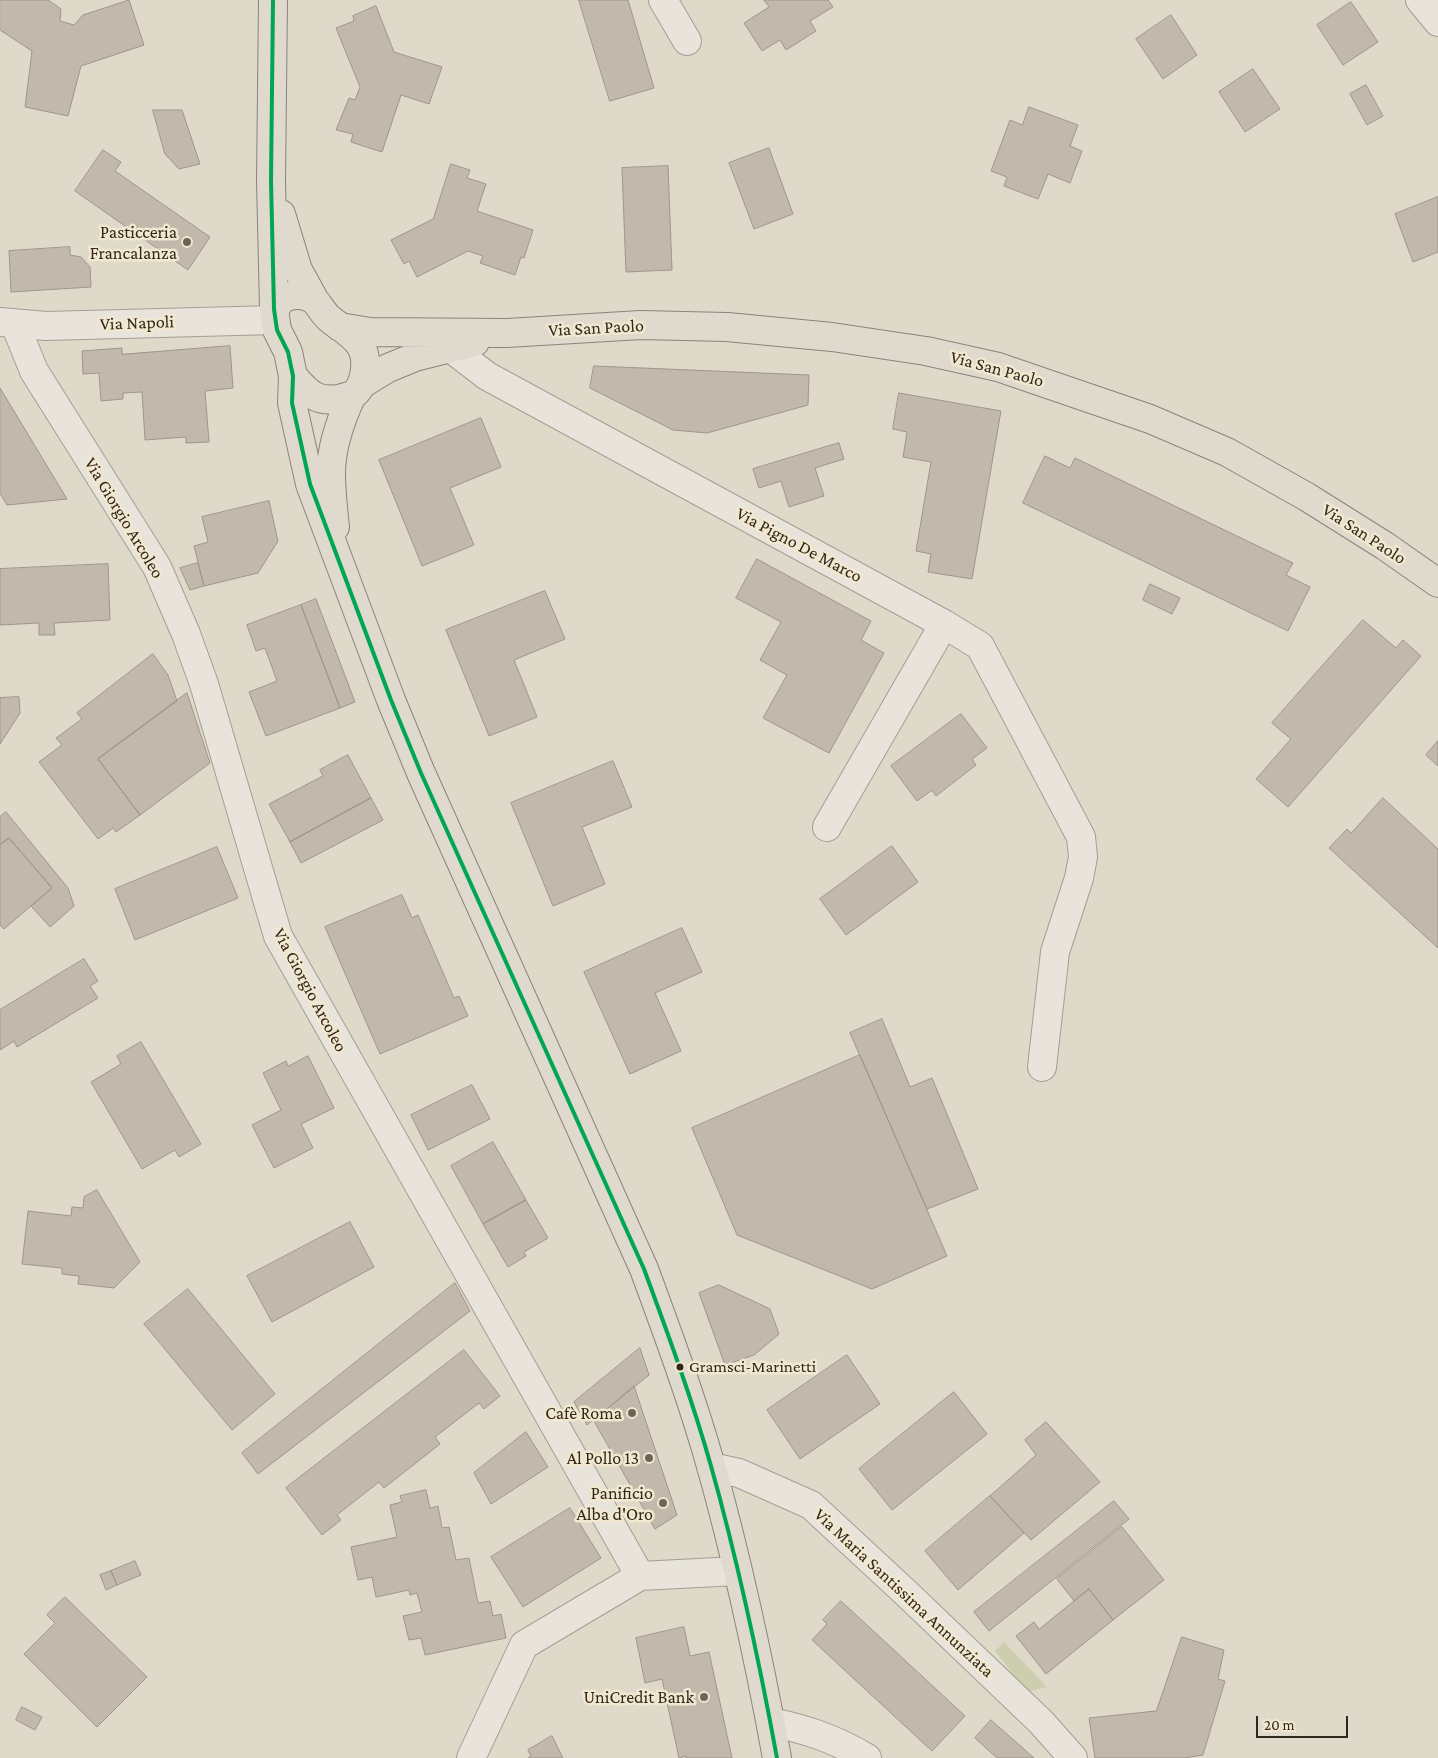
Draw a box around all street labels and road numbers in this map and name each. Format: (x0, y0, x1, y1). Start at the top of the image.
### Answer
street label: Via Napoli (100, 311, 174, 335)
street label: Via San Paolo (548, 315, 644, 341)
street label: Via San Paolo (948, 346, 1046, 392)
street label: Via Giorgio Arcoleo (79, 454, 169, 582)
street label: Via San Paolo (1318, 499, 1410, 569)
street label: Via Pigno De Marco (732, 503, 866, 587)
street label: Via Giorgio Arcoleo (268, 924, 352, 1056)
street label: Via Maria Santissima Annunziata (810, 1504, 998, 1682)

